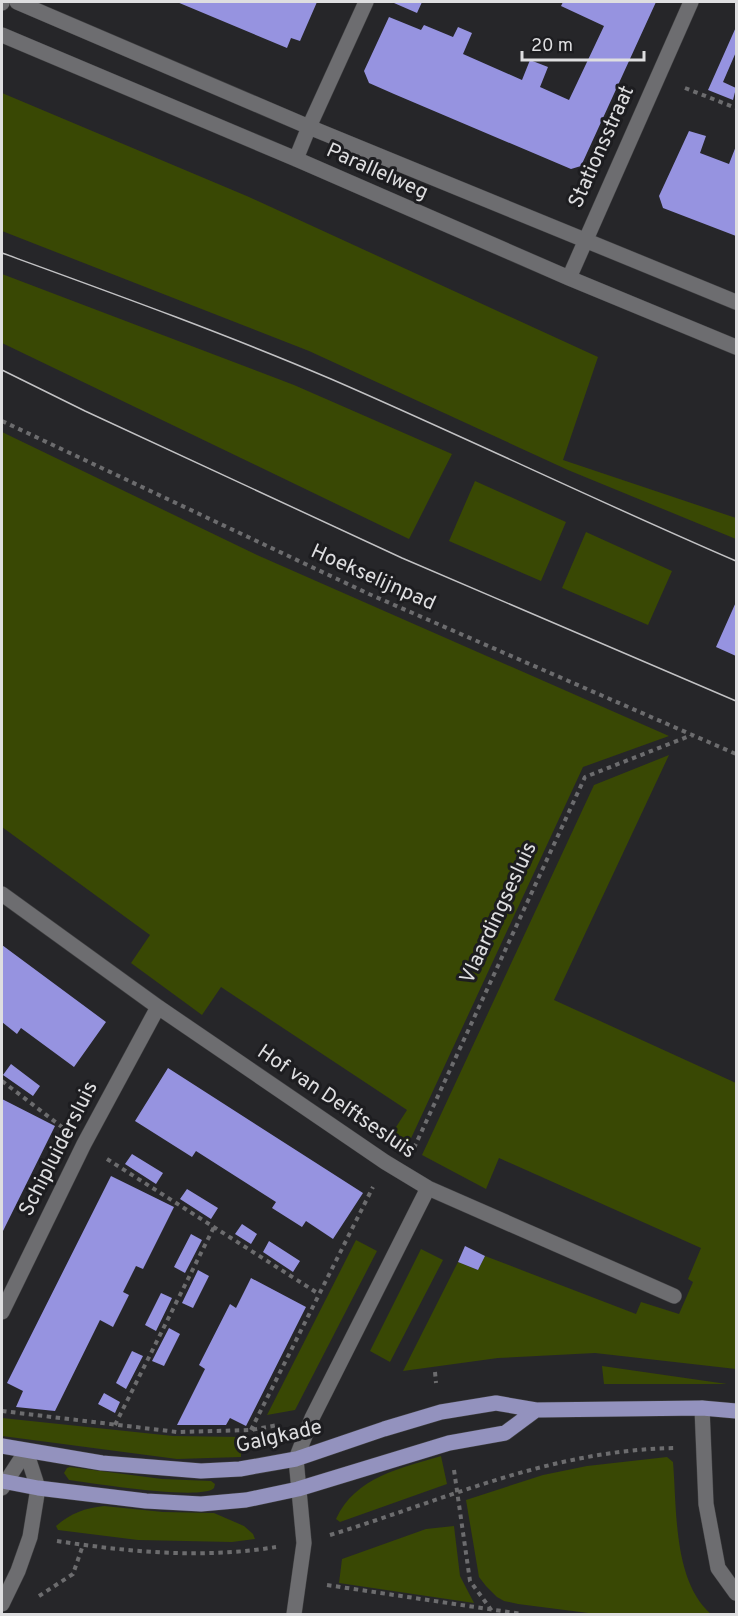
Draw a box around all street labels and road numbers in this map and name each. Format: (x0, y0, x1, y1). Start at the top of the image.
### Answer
street label: Stationsstraat (563, 82, 641, 212)
street label: Parallelweg (322, 137, 432, 207)
street label: Hoekselijnpad (306, 538, 440, 618)
street label: Vlaardingsesluis (454, 838, 544, 988)
street label: Hof van Delftsesluis (252, 1039, 420, 1165)
street label: Schipluidersluis (13, 1077, 105, 1221)
street label: Galgkade (233, 1414, 325, 1460)

